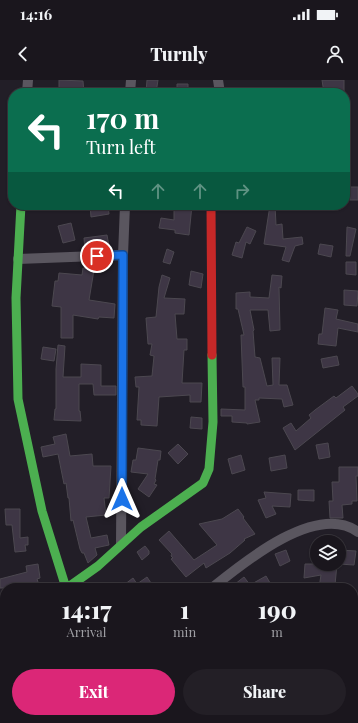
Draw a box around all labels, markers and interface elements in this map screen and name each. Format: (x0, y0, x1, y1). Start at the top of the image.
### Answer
text: 14:16 (20, 4, 52, 24)
text: Turnly (150, 42, 208, 66)
icon: back (12, 43, 34, 65)
icon: person (324, 43, 346, 65)
text: 170 m (86, 99, 159, 136)
icon: left (20, 104, 72, 156)
text: Turn left (86, 135, 156, 159)
icon: left (105, 180, 127, 202)
icon: ahead (147, 180, 169, 202)
icon: ahead (189, 180, 211, 202)
icon: right (231, 180, 253, 202)
pin (80, 239, 114, 273)
icon: arrive (86, 245, 108, 267)
position arrow (101, 478, 143, 520)
map controls (310, 535, 346, 571)
button: layers (310, 535, 346, 571)
text: 14:17 (62, 593, 112, 625)
text: 1 (180, 593, 189, 625)
text: 190 (258, 593, 296, 625)
text: Arrival (67, 623, 107, 640)
text: min (173, 623, 196, 640)
text: m (271, 623, 283, 640)
button: Exit (12, 669, 175, 715)
button: Share (183, 669, 346, 715)

